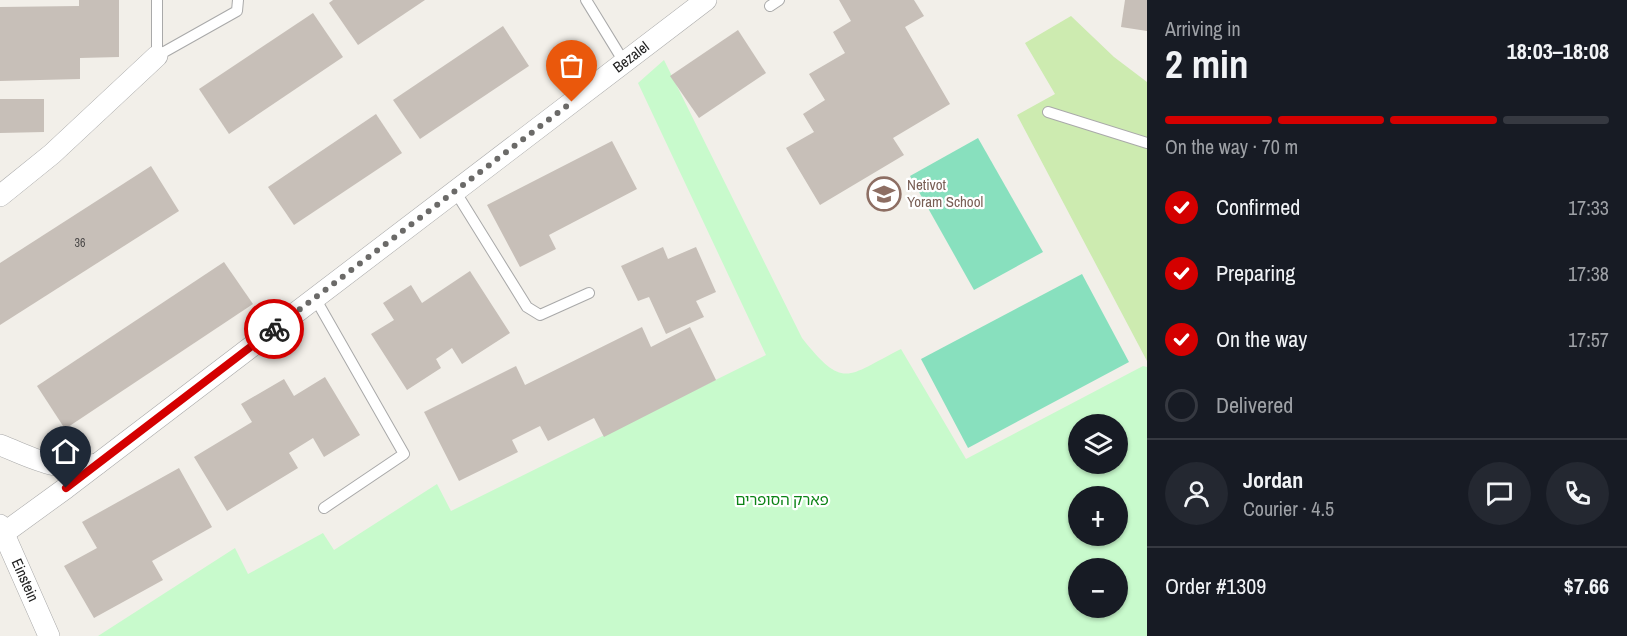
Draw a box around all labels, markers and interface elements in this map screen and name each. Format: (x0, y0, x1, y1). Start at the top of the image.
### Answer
text: Arriving in (1165, 15, 1241, 42)
street label: Bezalel (608, 36, 653, 77)
text: 18:03–18:08 (1507, 36, 1609, 66)
text: 2 min (1165, 38, 1249, 90)
pin (546, 40, 597, 102)
icon: bag (555, 49, 588, 82)
text: On the way · 70 m (1165, 133, 1298, 160)
place label: Netivot Yoram School (907, 174, 983, 212)
school or university icon: Netivot Yoram School (866, 176, 902, 212)
icon: check (1165, 191, 1198, 224)
text: Confirmed (1216, 192, 1300, 222)
text: 17:33 (1568, 194, 1609, 221)
house number: 36 (75, 235, 85, 251)
icon: check (1165, 257, 1198, 290)
text: Preparing (1216, 258, 1295, 288)
text: 17:38 (1568, 260, 1609, 287)
courier (244, 299, 304, 359)
icon: bike (258, 313, 291, 346)
icon: check (1165, 323, 1198, 356)
text: On the way (1216, 324, 1307, 354)
text: 17:57 (1568, 326, 1609, 353)
text: Delivered (1216, 390, 1293, 420)
map controls (1068, 414, 1128, 618)
button: layers (1068, 414, 1128, 474)
pin (40, 426, 91, 488)
icon: home (49, 435, 82, 468)
button: person (1165, 462, 1228, 525)
button: chat (1468, 462, 1531, 525)
button: phone (1546, 462, 1609, 525)
text: Jordan (1243, 465, 1303, 495)
button: + (1068, 486, 1128, 546)
park label: פארק הסופרים (735, 489, 829, 510)
text: Courier · 4.5 (1243, 495, 1334, 522)
street label: Einstein (7, 555, 44, 605)
button: − (1068, 558, 1128, 618)
text: Order #1309 (1165, 571, 1266, 601)
text: $7.66 (1564, 571, 1609, 601)

